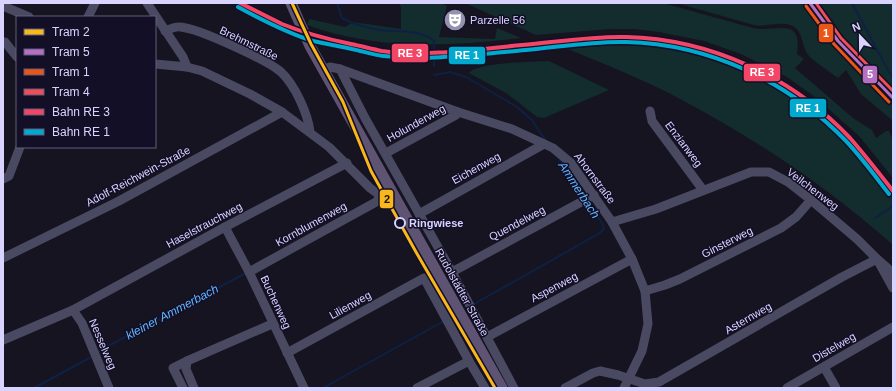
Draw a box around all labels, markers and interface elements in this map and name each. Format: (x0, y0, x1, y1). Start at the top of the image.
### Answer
theatre icon: Parzelle 56 (442, 7, 468, 33)
place label: Parzelle 56 (470, 14, 525, 26)
legend (16, 16, 156, 148)
north arrow (840, 16, 880, 56)
text: N (850, 20, 862, 34)
line badge: 1 (818, 23, 834, 43)
street label: Brehmstraße (218, 24, 280, 62)
text: Tram 2 (52, 25, 90, 39)
text: 1 (823, 27, 829, 39)
line badge: RE 3 (391, 43, 429, 63)
text: Tram 5 (52, 45, 90, 59)
line badge: RE 1 (448, 46, 486, 65)
text: RE 3 (398, 47, 422, 59)
text: RE 1 (455, 49, 479, 61)
line badge: RE 3 (743, 63, 781, 82)
text: Tram 1 (52, 65, 90, 79)
line badge: 5 (862, 65, 878, 84)
text: RE 3 (750, 66, 774, 78)
text: 5 (867, 68, 873, 80)
text: Tram 4 (52, 85, 90, 99)
line badge: RE 1 (789, 98, 827, 118)
street label: Holunderweg (385, 102, 447, 144)
text: RE 1 (796, 102, 820, 114)
text: Bahn RE 3 (52, 105, 110, 119)
street label: Enzianweg (663, 119, 705, 169)
text: Bahn RE 1 (52, 125, 110, 139)
street label: Adolf-Reichwein-Straße (84, 143, 192, 209)
street label: Eichenweg (450, 150, 502, 186)
street label: Ahornstraße (572, 150, 618, 206)
water label: Ammerbach (555, 158, 603, 221)
street label: Veilchenweg (785, 166, 841, 212)
line badge: 2 (379, 189, 394, 209)
text: 2 (384, 193, 390, 205)
street label: Kornblumenweg (273, 199, 349, 249)
street label: Haselstrauchweg (164, 200, 244, 250)
street label: Quendelweg (487, 203, 547, 243)
marker: Ringwiese (394, 217, 406, 229)
place label: Ringwiese (409, 217, 463, 229)
street label: Ginsterweg (699, 224, 755, 260)
street label: Rudolstädter Straße (433, 246, 491, 338)
street label: Aspenweg (529, 270, 579, 304)
street label: Buchenweg (258, 273, 294, 331)
water label: kleiner Ammerbach (123, 282, 221, 342)
street label: Lilienweg (327, 289, 373, 321)
street label: Asternweg (722, 300, 774, 336)
street label: Nesselweg (87, 317, 119, 371)
street label: Distelweg (810, 330, 858, 364)

